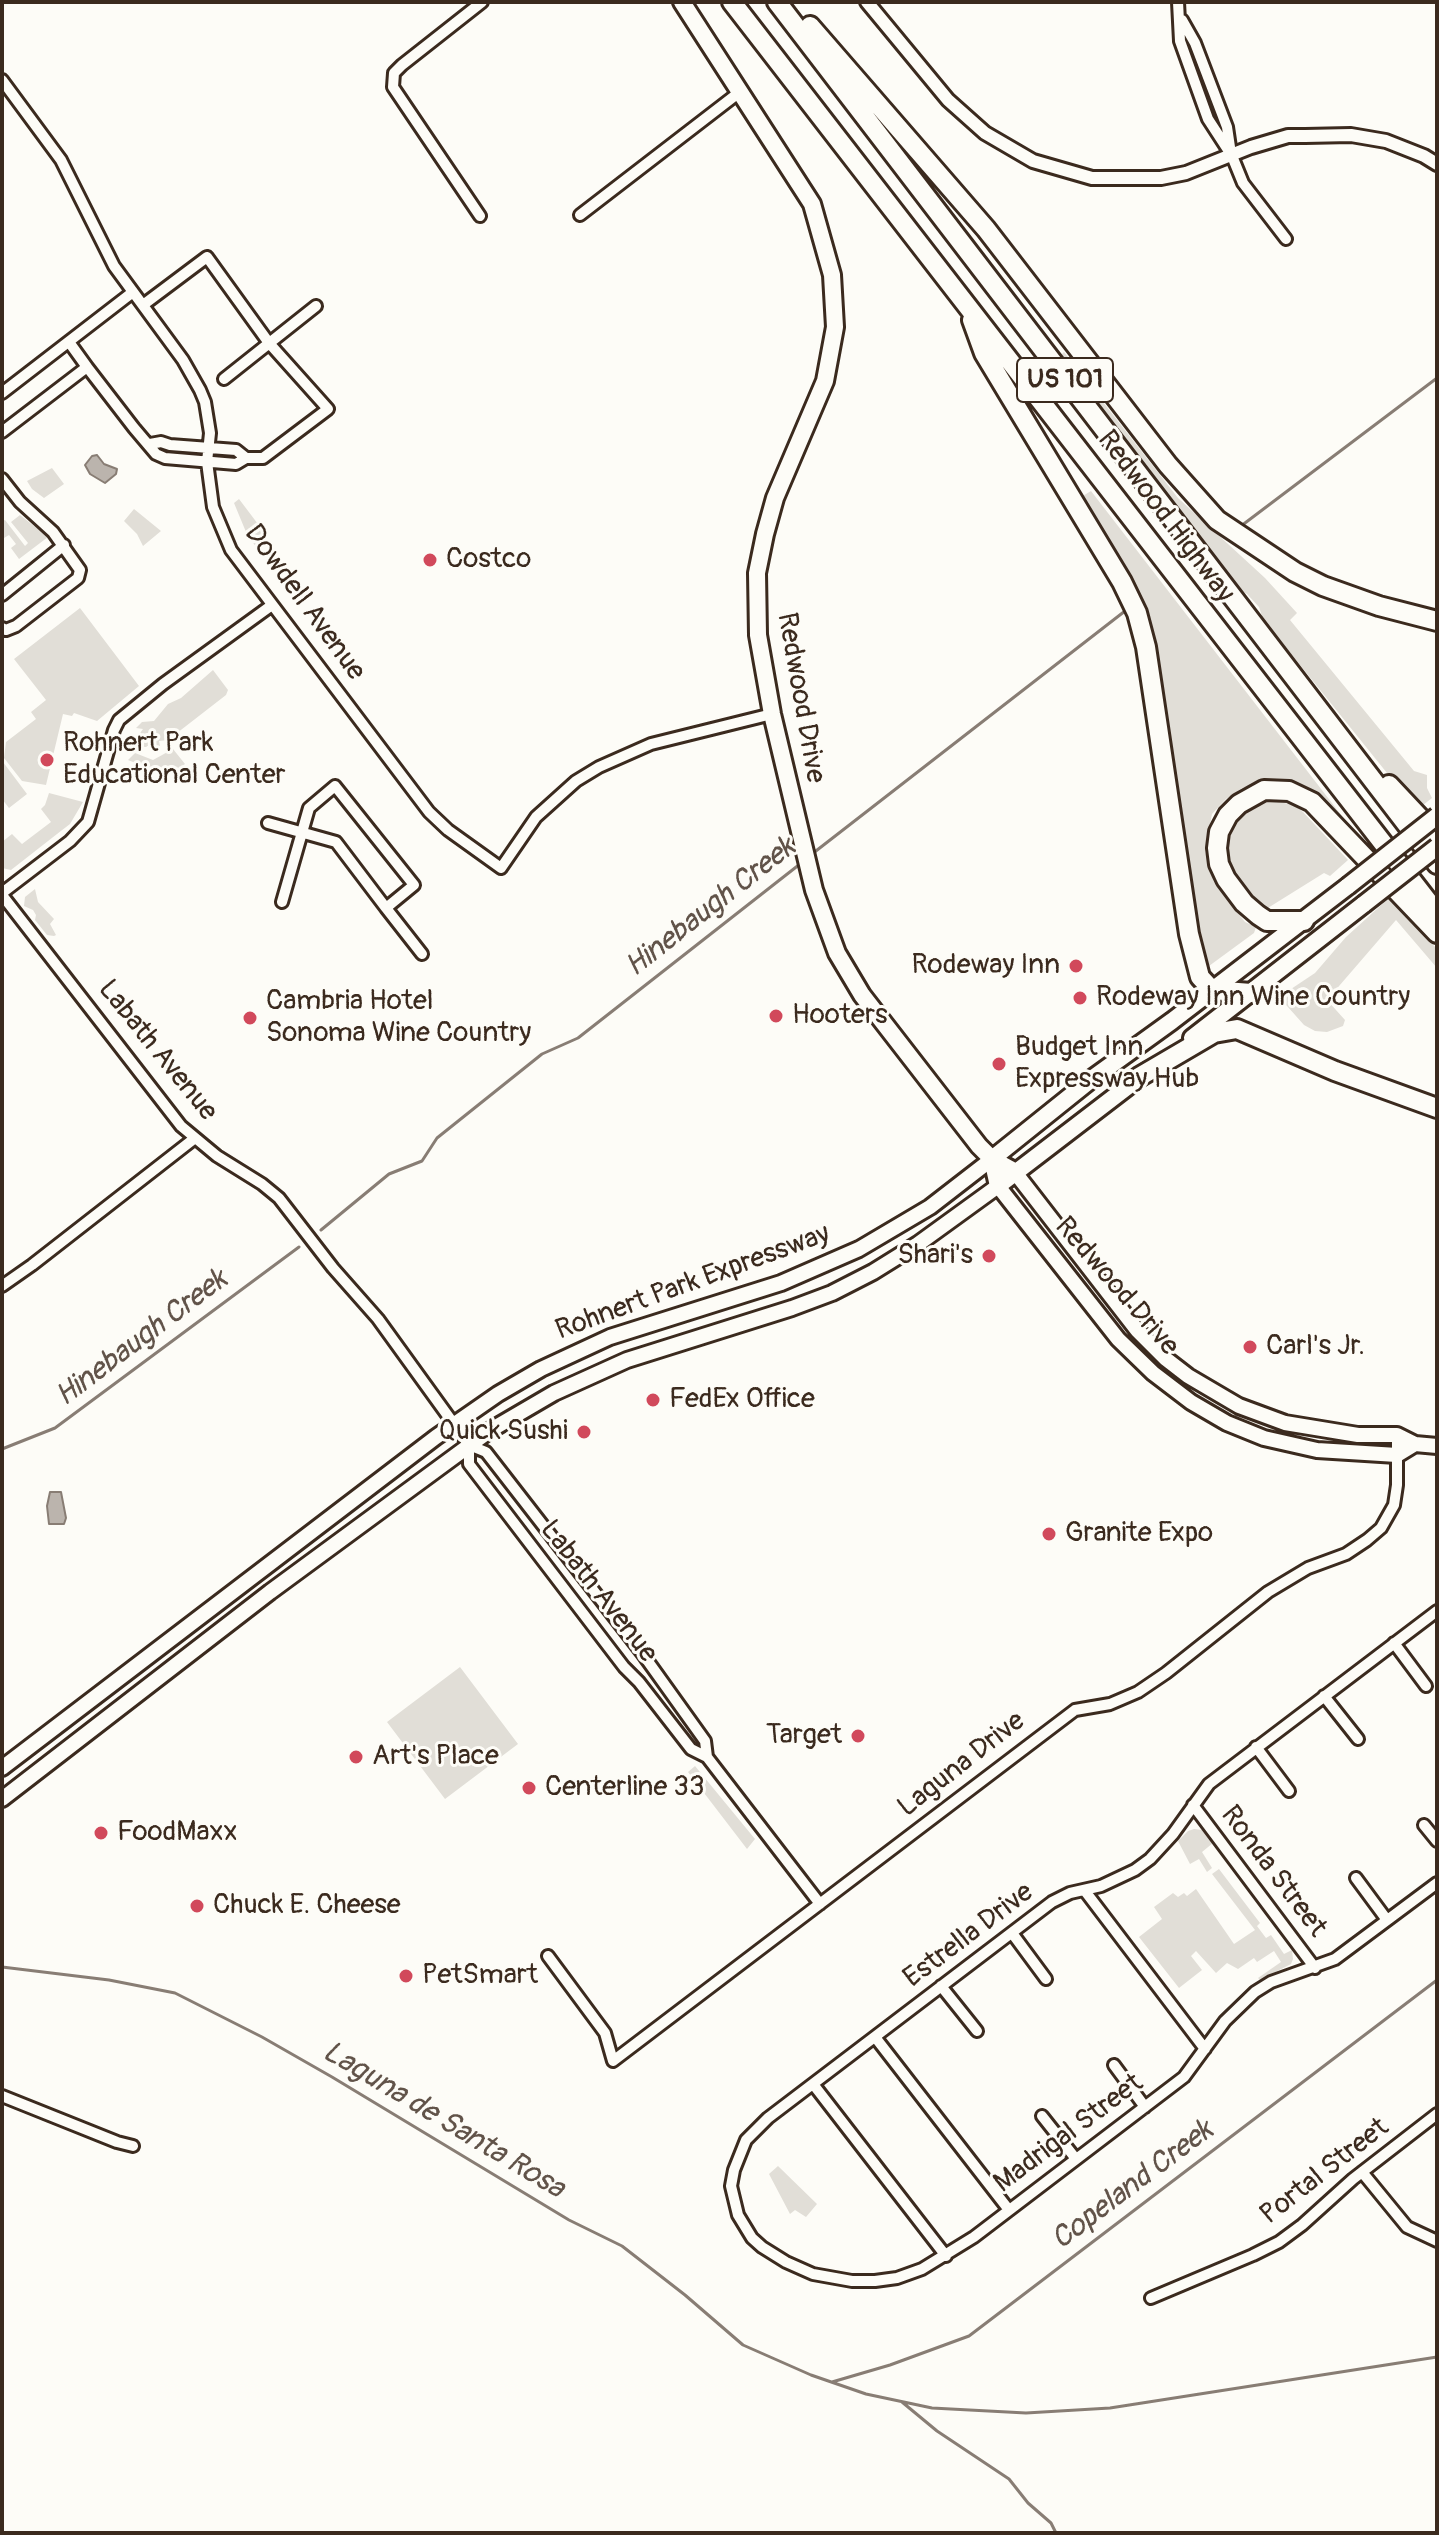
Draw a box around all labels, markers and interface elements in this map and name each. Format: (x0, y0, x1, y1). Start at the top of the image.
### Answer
road number: US 101 (1017, 358, 1113, 402)
street label: Redwood Highway (1089, 424, 1241, 610)
street label: Dowdell Avenue (236, 518, 372, 688)
place label: Costco (446, 543, 531, 577)
marker: Costco (421, 551, 439, 569)
street label: Redwood Drive (768, 610, 832, 786)
place label: Rohnert Park Educational Center (63, 727, 286, 793)
marker: Rohnert Park Educational Center (38, 751, 56, 769)
water label: Hinebaugh Creek (619, 831, 803, 985)
place label: Rodeway Inn (911, 949, 1060, 983)
marker: Rodeway Inn (1067, 957, 1085, 975)
street label: Labath Avenue (90, 974, 224, 1128)
place label: Rodeway Inn Wine Country (1096, 981, 1410, 1015)
place label: Cambria Hotel Sonoma Wine Country (266, 985, 531, 1051)
marker: Rodeway Inn Wine Country (1071, 989, 1089, 1007)
place label: Hooters (792, 999, 887, 1033)
marker: Hooters (767, 1007, 785, 1025)
marker: Cambria Hotel Sonoma Wine Country (241, 1009, 259, 1027)
place label: Budget Inn Expressway Hub (1015, 1031, 1199, 1097)
marker: Budget Inn Expressway Hub (990, 1055, 1008, 1073)
street label: Redwood Drive (1047, 1211, 1185, 1363)
street label: Rohnert Park Expressway (551, 1218, 835, 1348)
place label: Shari's (897, 1239, 973, 1273)
marker: Shari's (980, 1247, 998, 1265)
water label: Hinebaugh Creek (49, 1263, 235, 1415)
place label: Carl's Jr. (1266, 1330, 1365, 1364)
marker: Carl's Jr. (1241, 1338, 1259, 1356)
place label: FedEx Office (669, 1383, 815, 1417)
marker: FedEx Office (644, 1391, 662, 1409)
place label: Quick Sushi (439, 1415, 568, 1449)
marker: Quick Sushi (575, 1423, 593, 1441)
street label: Labath Avenue (532, 1514, 664, 1670)
place label: Granite Expo (1065, 1517, 1213, 1551)
marker: Granite Expo (1040, 1525, 1058, 1543)
street label: Laguna Drive (892, 1705, 1032, 1825)
place label: Target (766, 1719, 842, 1753)
marker: Target (849, 1727, 867, 1745)
place label: Art's Place (372, 1740, 499, 1774)
marker: Art's Place (347, 1748, 365, 1766)
place label: Centerline 33 (545, 1771, 705, 1805)
marker: Centerline 33 (520, 1779, 538, 1797)
street label: Ronda Street (1213, 1800, 1333, 1944)
place label: FoodMaxx (117, 1816, 237, 1850)
marker: FoodMaxx (92, 1824, 110, 1842)
street label: Estrella Drive (897, 1876, 1041, 1996)
place label: Chuck E. Cheese (213, 1889, 401, 1923)
marker: Chuck E. Cheese (188, 1897, 206, 1915)
place label: PetSmart (422, 1959, 538, 1993)
marker: PetSmart (397, 1967, 415, 1985)
water label: Laguna de Santa Rosa (316, 2035, 570, 2207)
street label: Madrigal Street (988, 2067, 1150, 2201)
street label: Portal Street (1254, 2112, 1396, 2232)
water label: Copeland Creek (1045, 2114, 1221, 2258)

